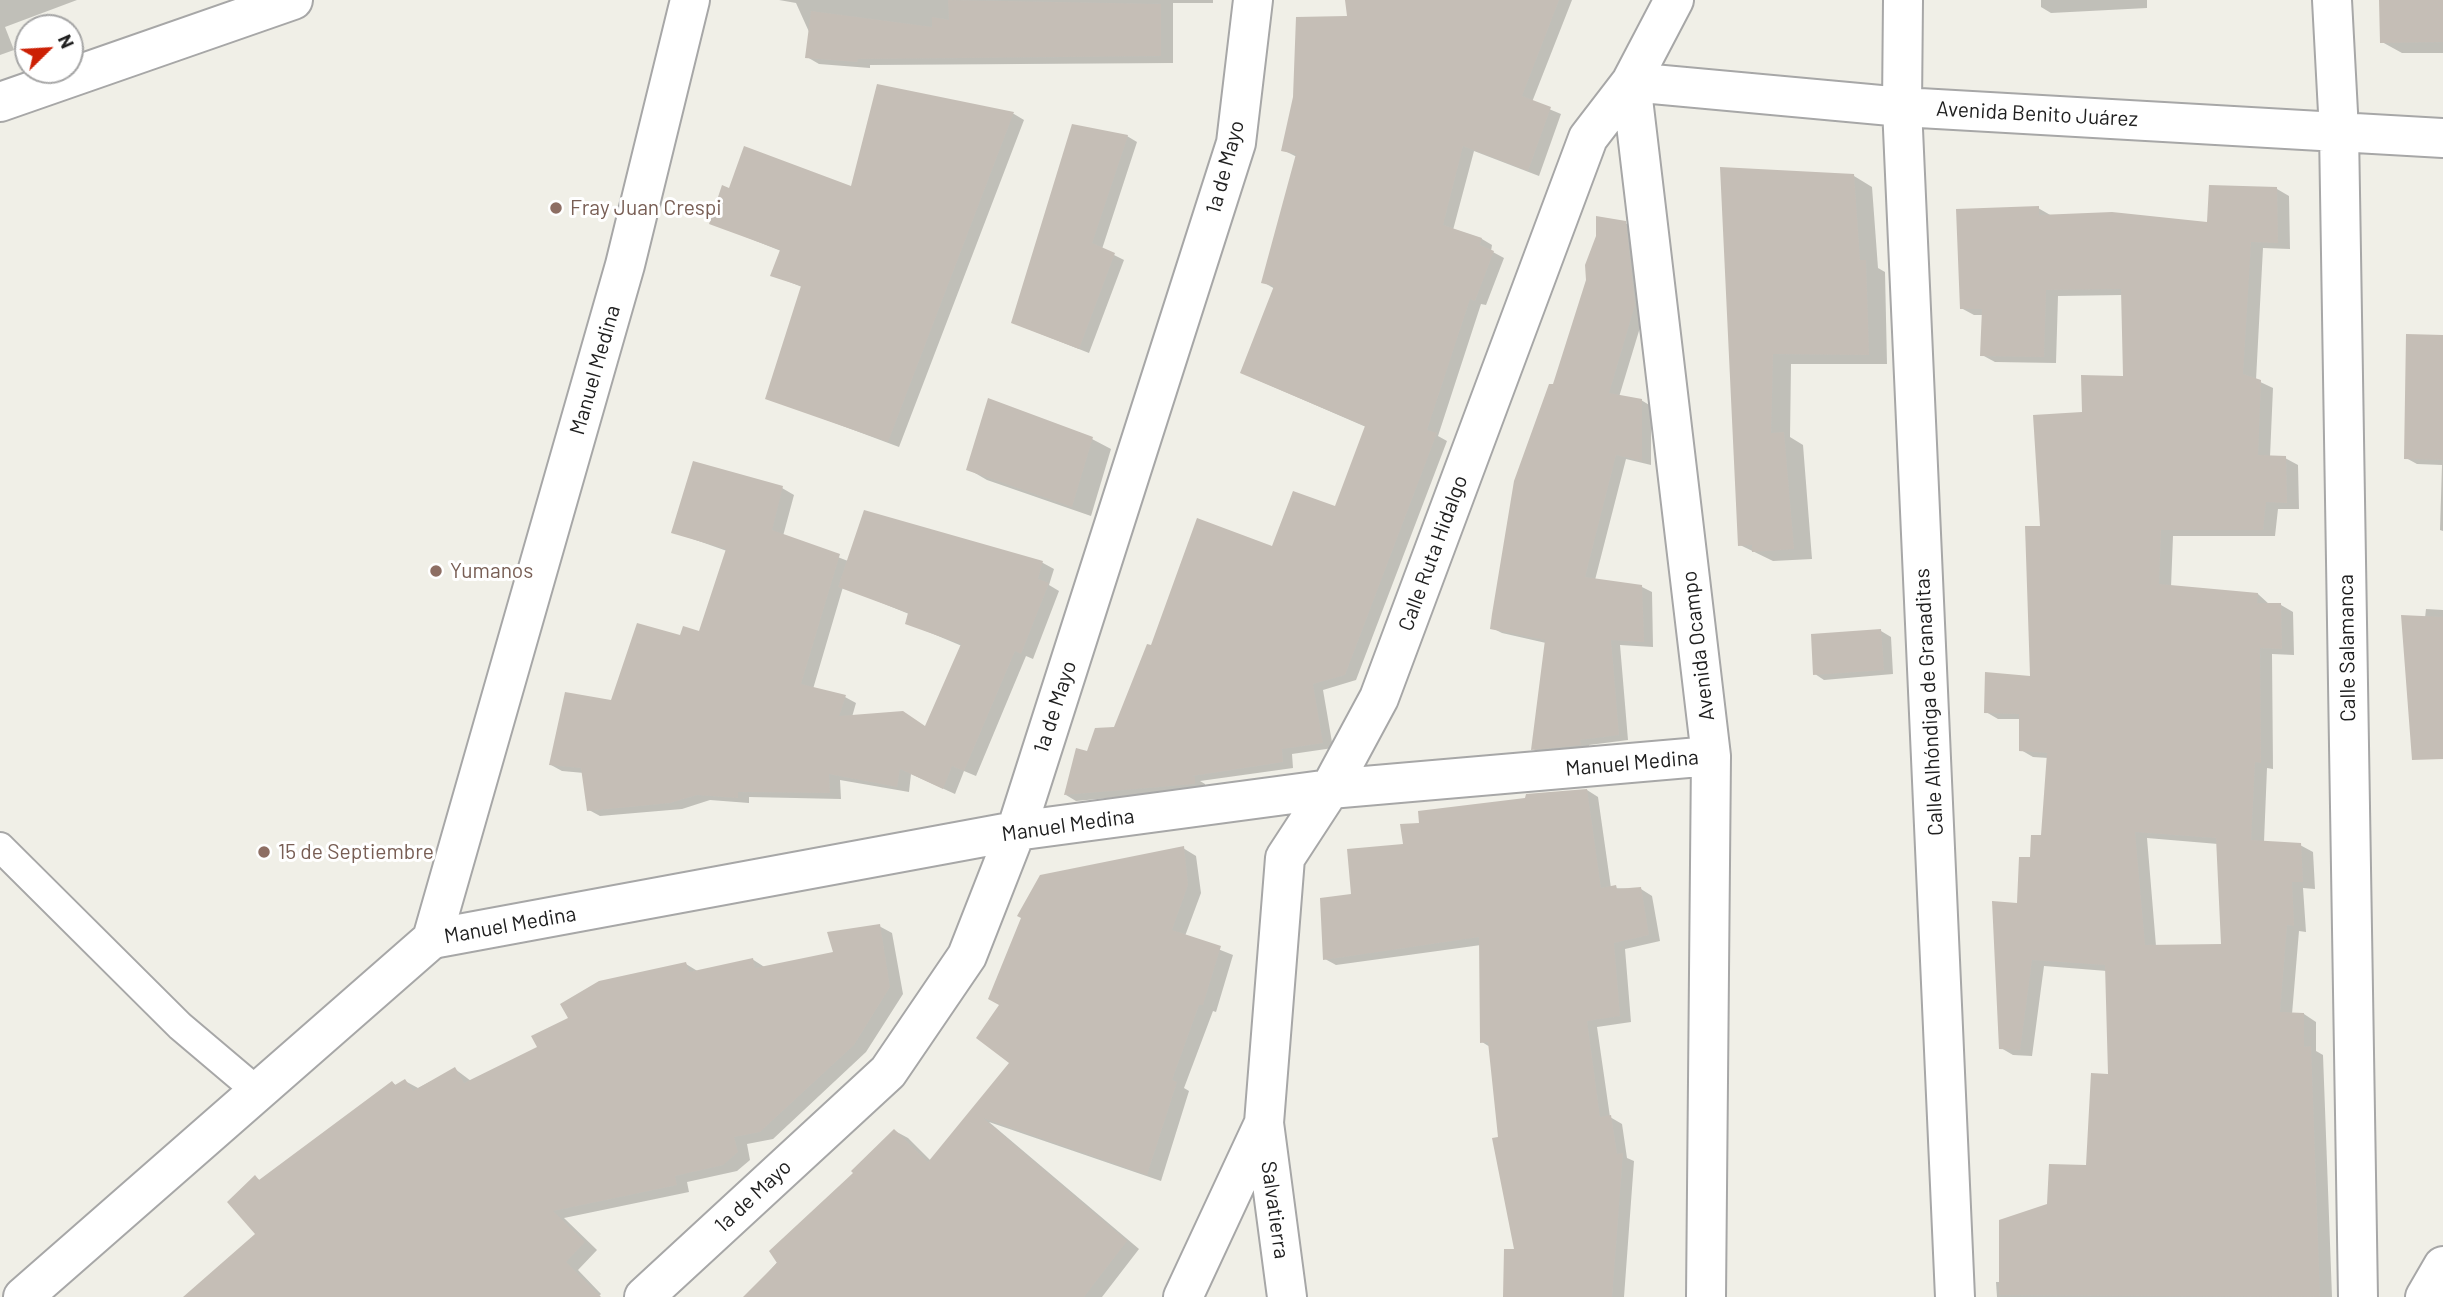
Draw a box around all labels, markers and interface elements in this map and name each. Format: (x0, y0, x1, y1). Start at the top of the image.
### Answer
north arrow (14, 14, 84, 84)
text: N (54, 31, 80, 52)
street label: Avenida Benito Juárez (1935, 96, 2139, 132)
street label: 1a de Mayo (1200, 118, 1250, 216)
place label: Fray Juan Crespi (570, 195, 722, 221)
marker: Fray Juan Crespi (548, 200, 564, 216)
street label: Manuel Medina (564, 302, 626, 438)
street label: Calle Ruta Hidalgo (1393, 472, 1473, 634)
place label: Yumanos (450, 558, 533, 584)
marker: Yumanos (428, 563, 444, 579)
street label: Calle Alhóndiga de Granaditas (1909, 568, 1949, 836)
street label: Avenida Ocampo (1676, 570, 1720, 722)
street label: Calle Salamanca (2333, 574, 2361, 722)
street label: 1a de Mayo (1028, 658, 1082, 756)
street label: Manuel Medina (1564, 745, 1700, 781)
street label: Manuel Medina (1000, 803, 1136, 847)
place label: 15 de Septiembre (278, 839, 434, 865)
marker: 15 de Septiembre (256, 844, 272, 860)
street label: Manuel Medina (442, 901, 578, 949)
street label: 1a de Mayo (709, 1154, 797, 1238)
street label: Salvatierra (1256, 1160, 1294, 1260)

